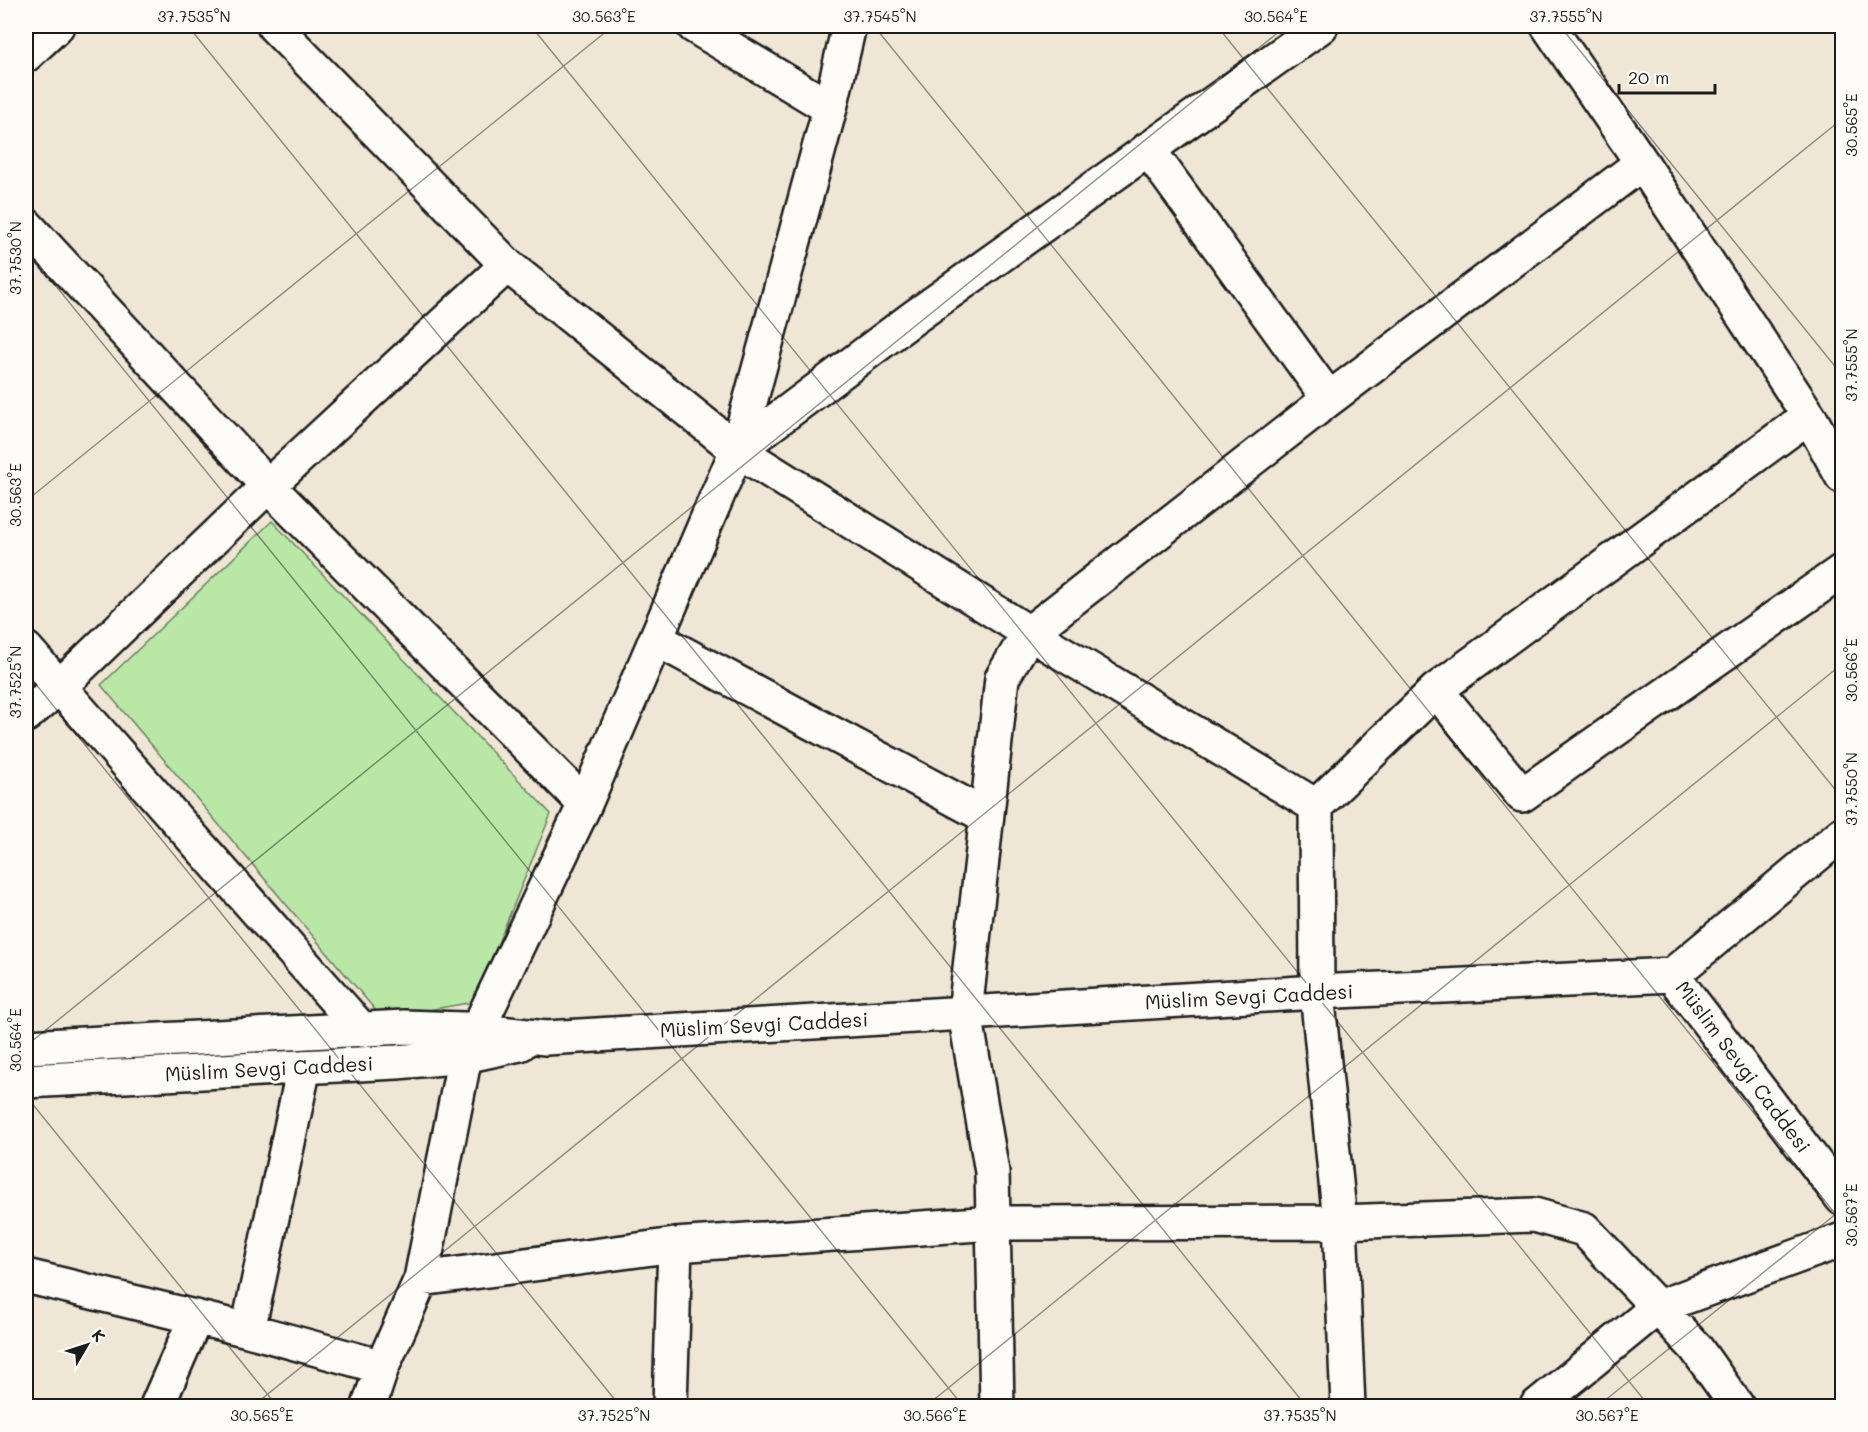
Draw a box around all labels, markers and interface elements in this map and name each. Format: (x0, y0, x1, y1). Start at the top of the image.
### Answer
text: 37.7535°N (157, 6, 231, 26)
text: 30.563°E (572, 6, 636, 26)
text: 37.7545°N (843, 6, 917, 26)
text: 30.564°E (1244, 6, 1308, 26)
text: 37.7555°N (1530, 6, 1603, 26)
scale bar (1619, 57, 1715, 95)
text: 20 m (1628, 65, 1669, 89)
text: 30.565°E (1841, 93, 1861, 157)
text: 37.7530°N (5, 221, 25, 295)
text: 37.7555°N (1841, 329, 1861, 402)
text: 30.563°E (5, 463, 25, 527)
text: 30.566°E (1841, 638, 1861, 702)
text: 37.7525°N (5, 646, 25, 718)
text: 37.7550°N (1841, 752, 1861, 826)
street label: Müslim Sevgi Caddesi (1671, 975, 1817, 1158)
street label: Müslim Sevgi Caddesi (1144, 978, 1354, 1014)
street label: Müslim Sevgi Caddesi (659, 1006, 869, 1042)
text: 30.564°E (5, 1008, 25, 1072)
street label: Müslim Sevgi Caddesi (164, 1050, 374, 1086)
text: 30.567°E (1841, 1183, 1861, 1247)
north arrow (57, 1315, 117, 1375)
text: K (88, 1325, 111, 1346)
text: 30.565°E (230, 1405, 294, 1425)
text: 37.7525°N (578, 1405, 650, 1425)
text: 30.566°E (903, 1405, 967, 1425)
text: 37.7535°N (1263, 1405, 1337, 1425)
text: 30.567°E (1575, 1405, 1639, 1425)

